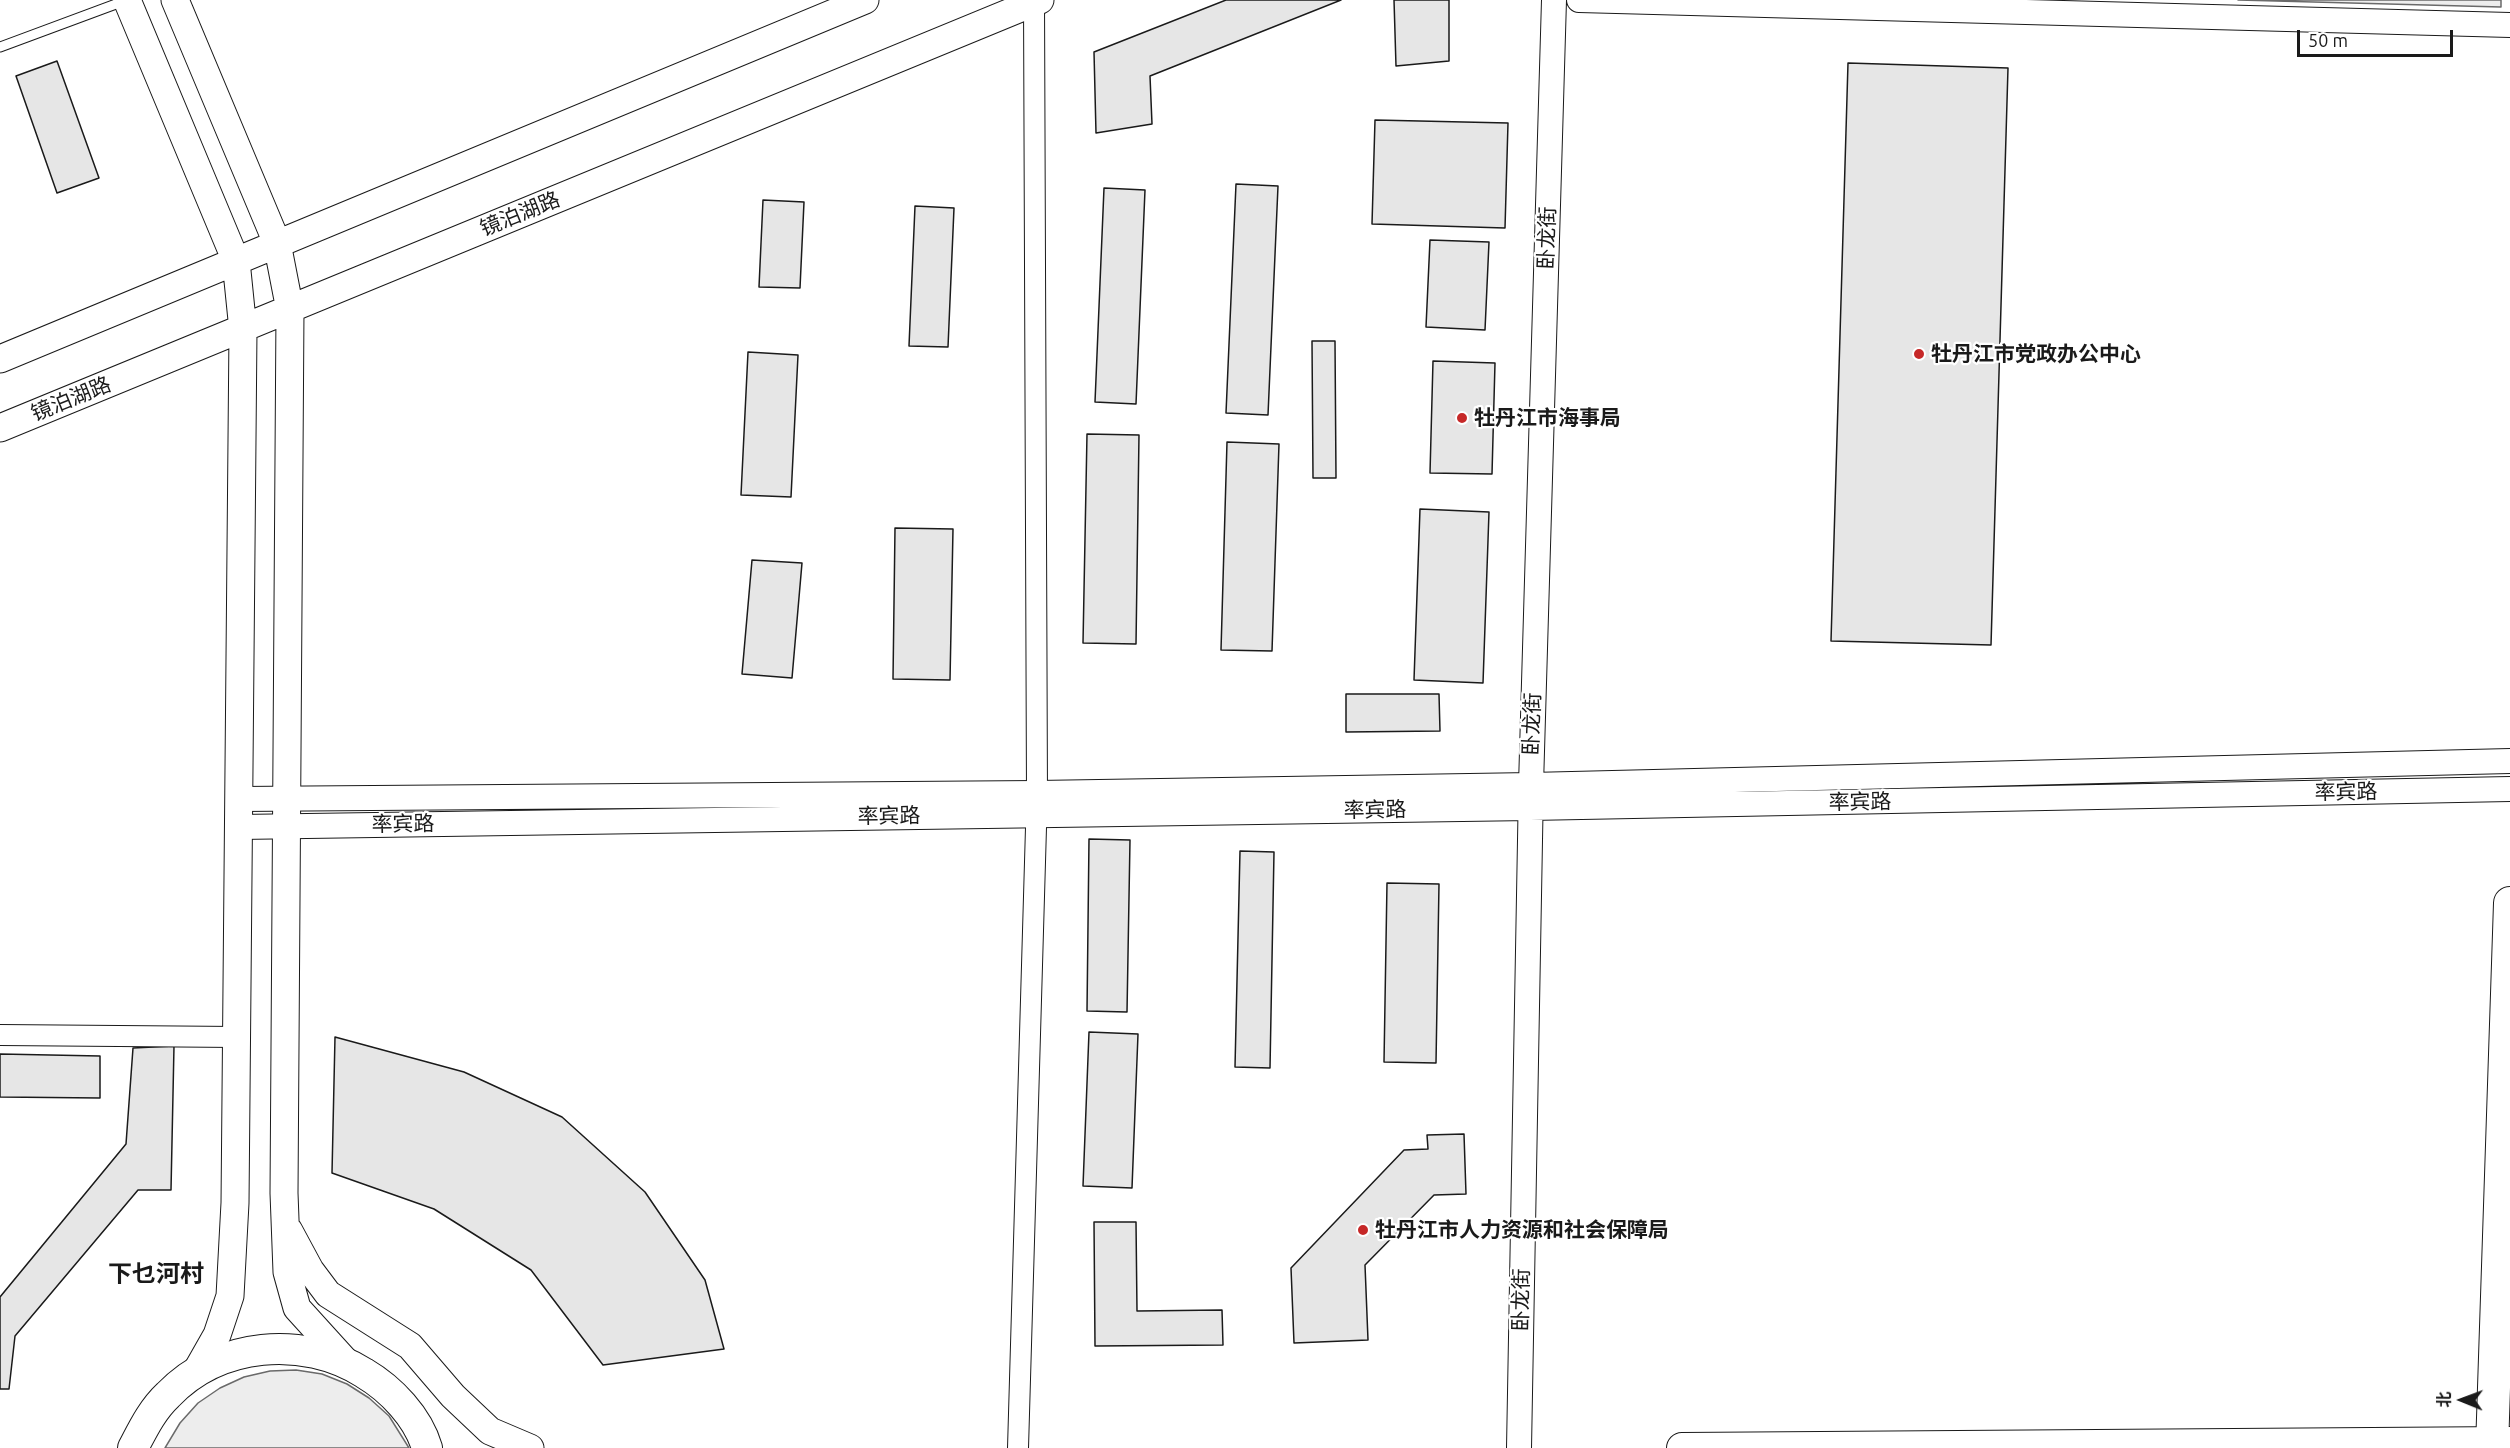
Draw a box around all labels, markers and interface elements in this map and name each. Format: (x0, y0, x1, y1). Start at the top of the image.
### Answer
scale bar (2300, 18, 2456, 56)
text: 50 m (2308, 30, 2348, 50)
street label: 镜泊湖路 (476, 187, 564, 241)
street label: 卧龙街 (1533, 206, 1561, 270)
place label: 牡丹江市党政办公中心 (1931, 341, 2141, 367)
marker: 牡丹江市党政办公中心 (1912, 347, 1926, 361)
street label: 镜泊湖路 (27, 372, 115, 426)
place label: 牡丹江市海事局 (1474, 405, 1621, 431)
marker: 牡丹江市海事局 (1455, 411, 1469, 425)
street label: 卧龙街 (1518, 692, 1546, 756)
street label: 率宾路 (2314, 779, 2378, 805)
street label: 率宾路 (1828, 789, 1892, 815)
street label: 率宾路 (1343, 797, 1407, 823)
street label: 率宾路 (857, 803, 921, 829)
street label: 率宾路 (371, 811, 435, 837)
place label: 牡丹江市人力资源和社会保障局 (1375, 1217, 1669, 1243)
marker: 牡丹江市人力资源和社会保障局 (1356, 1223, 1370, 1237)
district label: 下乜河村 (108, 1260, 204, 1288)
street label: 卧龙街 (1508, 1268, 1534, 1332)
north arrow (2432, 1370, 2492, 1430)
text: 北 (2435, 1392, 2453, 1408)

